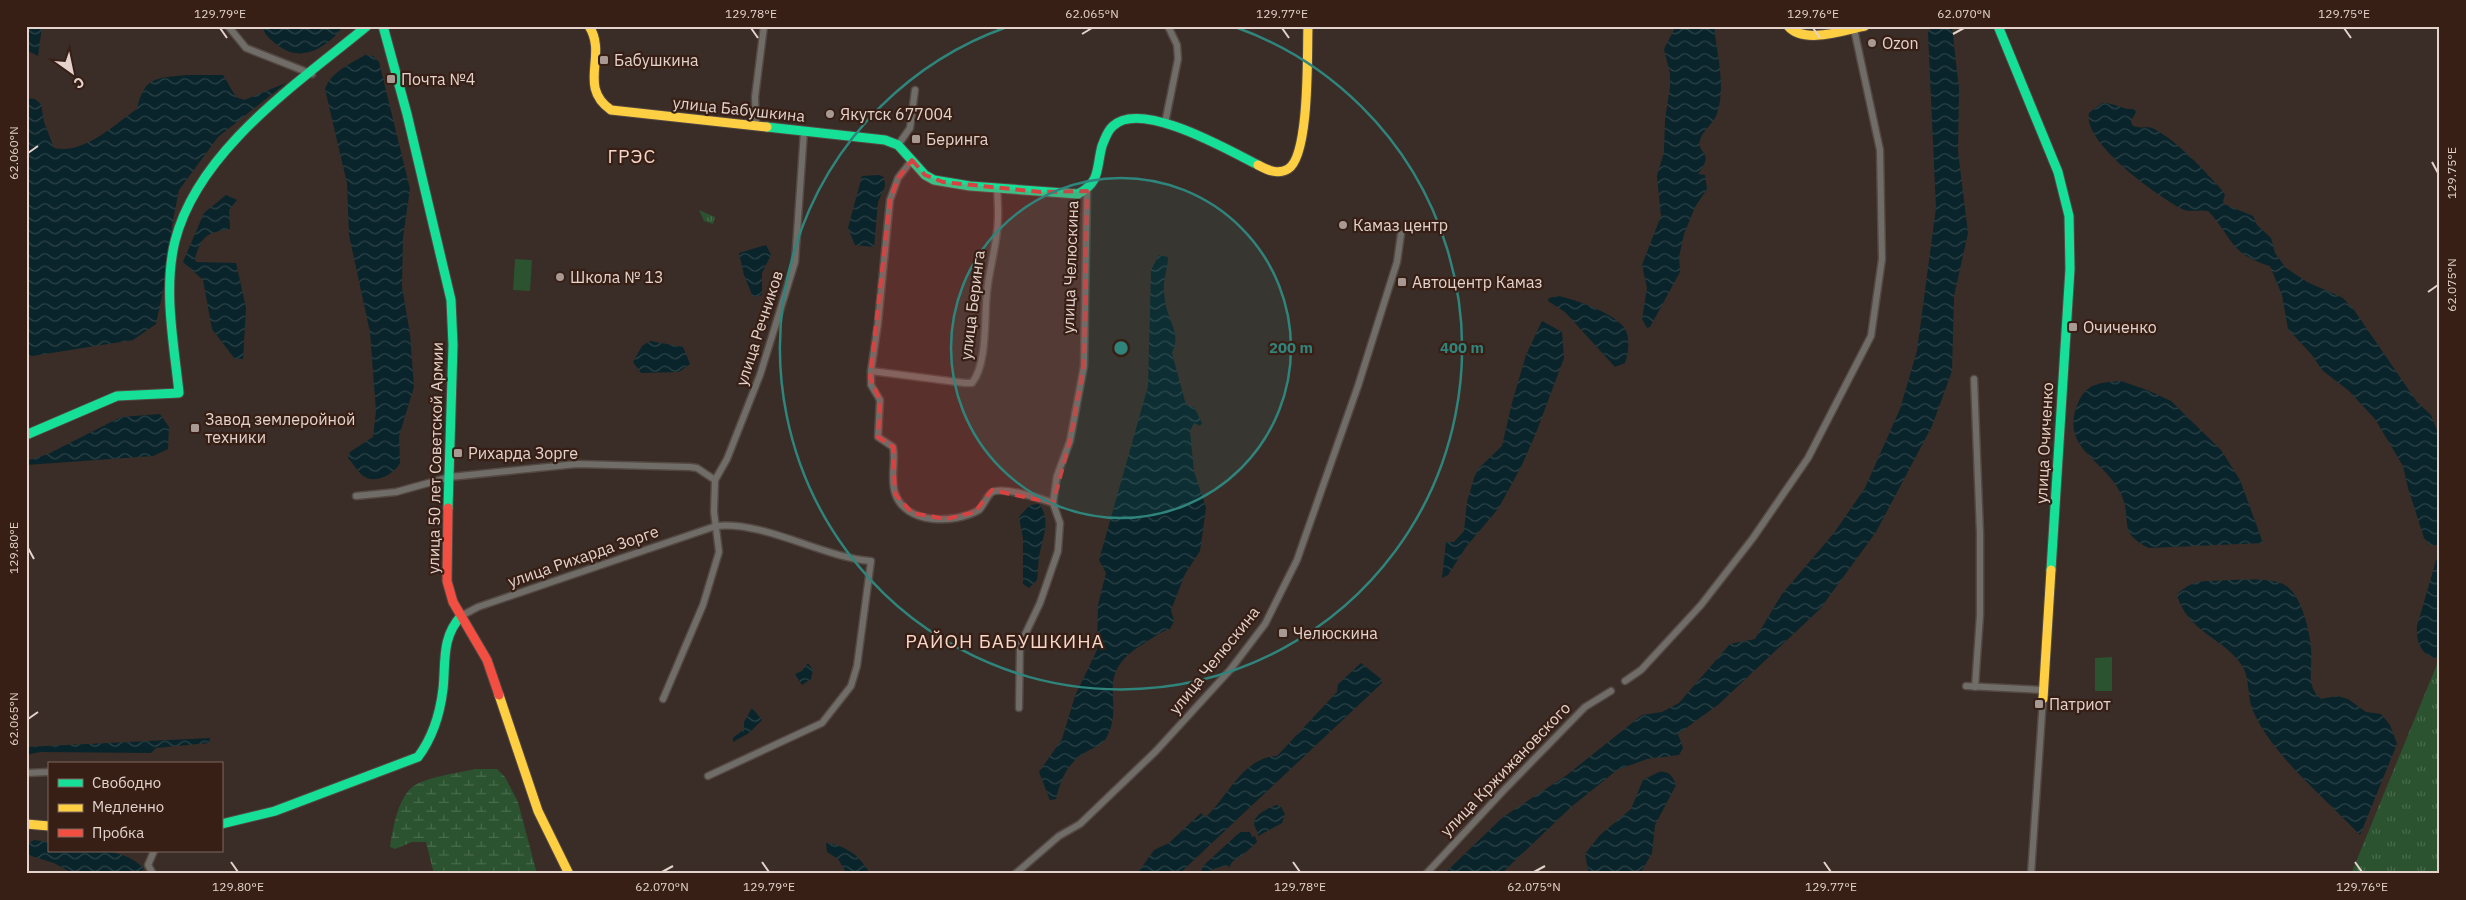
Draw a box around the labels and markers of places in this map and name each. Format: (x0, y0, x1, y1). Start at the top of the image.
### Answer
place label: Ozon (1882, 33, 1919, 53)
marker: Ozon (1866, 37, 1878, 49)
place label: Бабушкина (614, 50, 699, 70)
marker: Бабушкина (598, 54, 610, 66)
place label: Почта №4 (401, 69, 475, 89)
marker: Почта №4 (385, 73, 397, 85)
place label: Якутск 677004 (840, 104, 953, 124)
marker: Якутск 677004 (824, 108, 836, 120)
place label: Беринга (926, 129, 989, 149)
marker: Беринга (910, 133, 922, 145)
place label: Камаз центр (1353, 215, 1448, 235)
marker: Камаз центр (1337, 219, 1349, 231)
place label: Школа № 13 (570, 267, 664, 287)
marker: Школа № 13 (554, 271, 566, 283)
place label: Автоцентр Камаз (1412, 272, 1542, 292)
marker: Автоцентр Камаз (1396, 276, 1408, 288)
place label: Очиченко (2083, 317, 2157, 337)
marker: Очиченко (2067, 321, 2079, 333)
centre of rings (1112, 339, 1130, 357)
place label: Завод землеройной техники (205, 409, 355, 447)
marker: Завод землеройной техники (189, 422, 201, 434)
place label: Рихарда Зорге (468, 443, 578, 463)
marker: Рихарда Зорге (452, 447, 464, 459)
place label: Челюскина (1293, 623, 1378, 643)
marker: Челюскина (1277, 627, 1289, 639)
place label: Патриот (2049, 694, 2111, 714)
marker: Патриот (2033, 698, 2045, 710)

